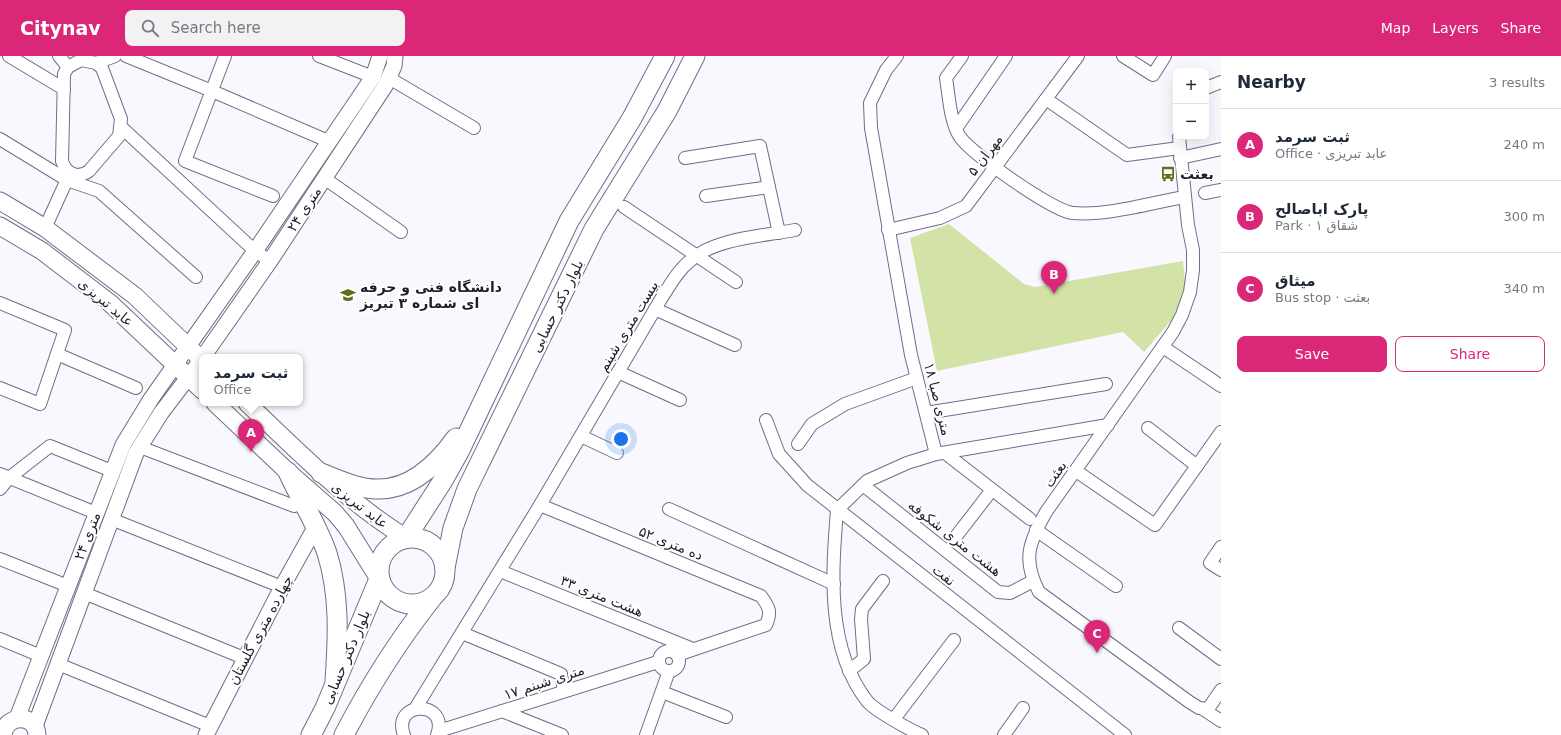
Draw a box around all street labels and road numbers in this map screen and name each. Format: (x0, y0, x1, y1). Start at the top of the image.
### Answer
street label: مهران ۵ (964, 131, 1007, 180)
street label: ۲۴ متری (284, 184, 325, 235)
street label: بلوار دکتر حسابی (528, 257, 587, 355)
street label: عابد تبریزی (75, 274, 137, 330)
street label: بیست متری شبنم (595, 278, 662, 375)
street label: متری صبا ۱۸ (920, 361, 955, 437)
street label: بعثت (1040, 458, 1070, 490)
street label: عابد تبریزی (328, 478, 391, 533)
street label: هشت متری شکوفه (905, 497, 1005, 580)
street label: ۲۴ متری (71, 510, 104, 563)
street label: ده متری ۵۲ (636, 523, 705, 564)
street label: نفت (929, 561, 959, 589)
street label: هشت متری ۳۳ (558, 572, 646, 621)
street label: چهارده متری گلستان (224, 573, 296, 688)
street label: بلوار دکتر حسابی (319, 607, 374, 707)
street label: ۱۷ متری شبنم (502, 661, 587, 704)

